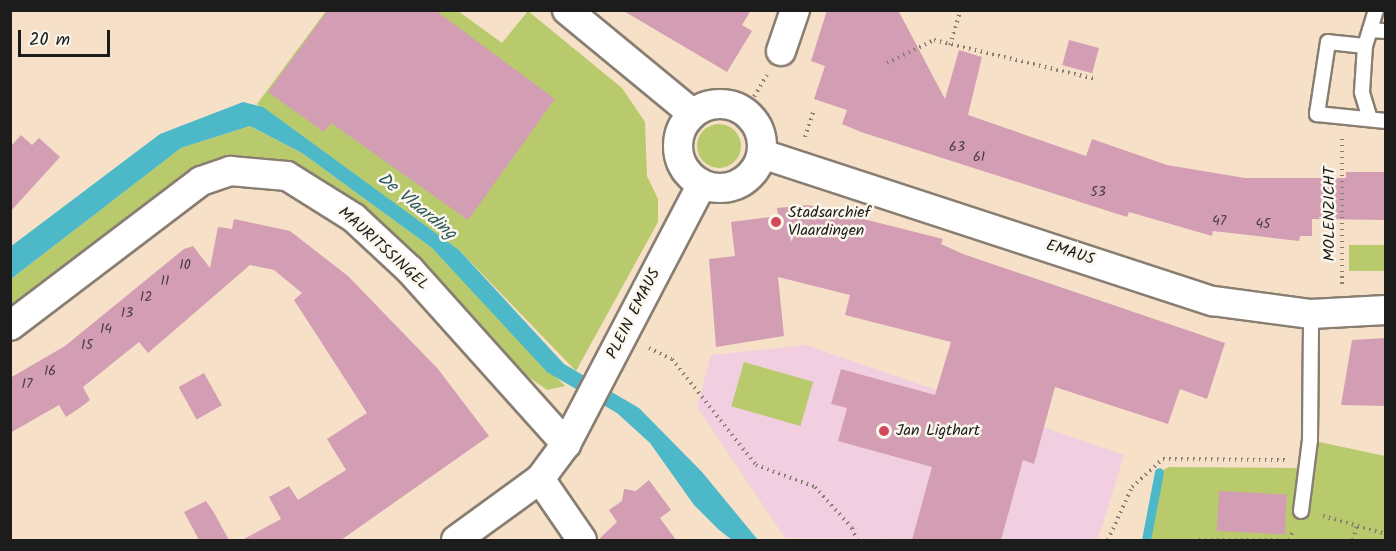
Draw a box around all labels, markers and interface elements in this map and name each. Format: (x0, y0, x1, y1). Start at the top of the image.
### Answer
scale bar (21, 18, 112, 56)
text: 20 m (29, 26, 70, 55)
house number: 63 (949, 139, 965, 155)
house number: 61 (973, 149, 985, 165)
street label: MOLENZICHT (1320, 166, 1340, 262)
water label: De Vlaarding (372, 169, 460, 245)
house number: 53 (1090, 184, 1106, 200)
street label: MAURITSSINGEL (334, 203, 432, 295)
place label: Stadsarchief Vlaardingen (788, 203, 871, 241)
house number: 47 (1212, 213, 1226, 229)
marker: Stadsarchief Vlaardingen (769, 215, 783, 229)
house number: 45 (1255, 216, 1271, 232)
street label: EMAUS (1043, 236, 1097, 270)
house number: 10 (179, 257, 191, 273)
street label: PLEIN EMAUS (603, 266, 665, 362)
house number: 11 (161, 273, 169, 289)
house number: 12 (140, 289, 152, 305)
house number: 13 (121, 305, 133, 321)
house number: 14 (100, 321, 112, 337)
house number: 15 (81, 337, 93, 353)
house number: 16 (44, 363, 56, 379)
house number: 17 (22, 376, 32, 392)
place label: Jan Ligthart (896, 421, 980, 441)
marker: Jan Ligthart (877, 424, 891, 438)

